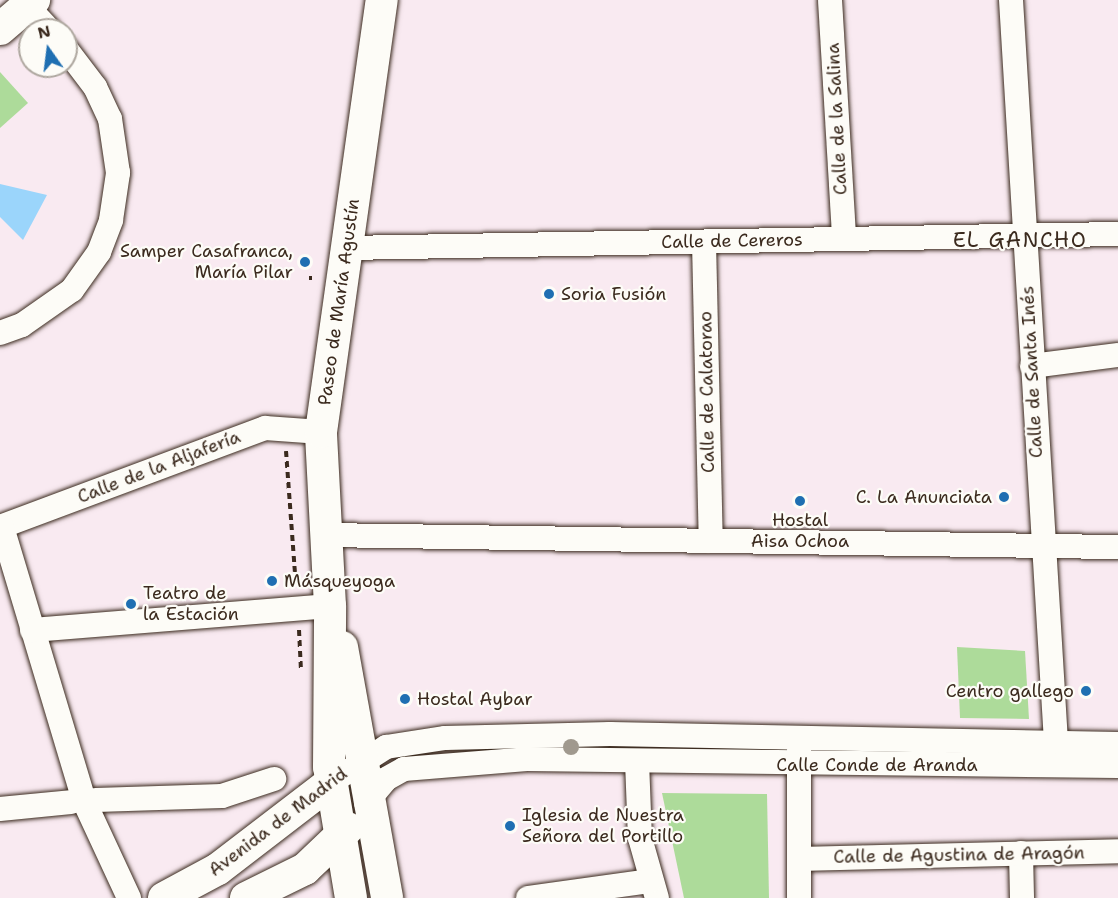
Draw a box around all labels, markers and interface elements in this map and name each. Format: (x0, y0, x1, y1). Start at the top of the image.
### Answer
north arrow (18, 18, 78, 78)
text: N (35, 20, 53, 44)
street label: Calle de la Salina (822, 42, 852, 196)
street label: Paseo de María Agustín (314, 197, 364, 407)
district label: EL GANCHO (953, 227, 1087, 253)
street label: Calle de Cereros (661, 229, 803, 253)
place label: Samper Casafranca, María Pilar (120, 241, 293, 284)
marker: Samper Casafranca, María Pilar (298, 255, 312, 269)
place label: Soria Fusión (561, 283, 666, 305)
street label: Calle de Santa Inés (1017, 285, 1047, 459)
marker: Soria Fusión (542, 287, 556, 301)
street label: Calle de Calatorao (695, 311, 719, 473)
street label: Calle de la Aljafería (74, 426, 244, 508)
place label: C. La Anunciata (856, 486, 992, 508)
marker: C. La Anunciata (997, 490, 1011, 504)
marker: Hostal Aisa Ochoa (793, 494, 807, 508)
place label: Hostal Aisa Ochoa (751, 510, 849, 552)
place label: Másqueyoga (284, 570, 395, 592)
marker: Másqueyoga (265, 574, 279, 588)
place label: Teatro de la Estación (143, 583, 239, 626)
marker: Teatro de la Estación (124, 597, 138, 611)
place label: Centro gallego (946, 680, 1074, 702)
marker: Centro gallego (1079, 684, 1093, 698)
place label: Hostal Aybar (417, 688, 533, 710)
marker: Hostal Aybar (398, 692, 412, 706)
street label: Calle Conde de Aranda (776, 754, 978, 776)
street label: Avenida de Madrid (204, 763, 352, 881)
place label: Iglesia de Nuestra Señora del Portillo (522, 805, 684, 848)
marker: Iglesia de Nuestra Señora del Portillo (503, 819, 517, 833)
street label: Calle de Agustina de Aragón (833, 842, 1085, 868)

